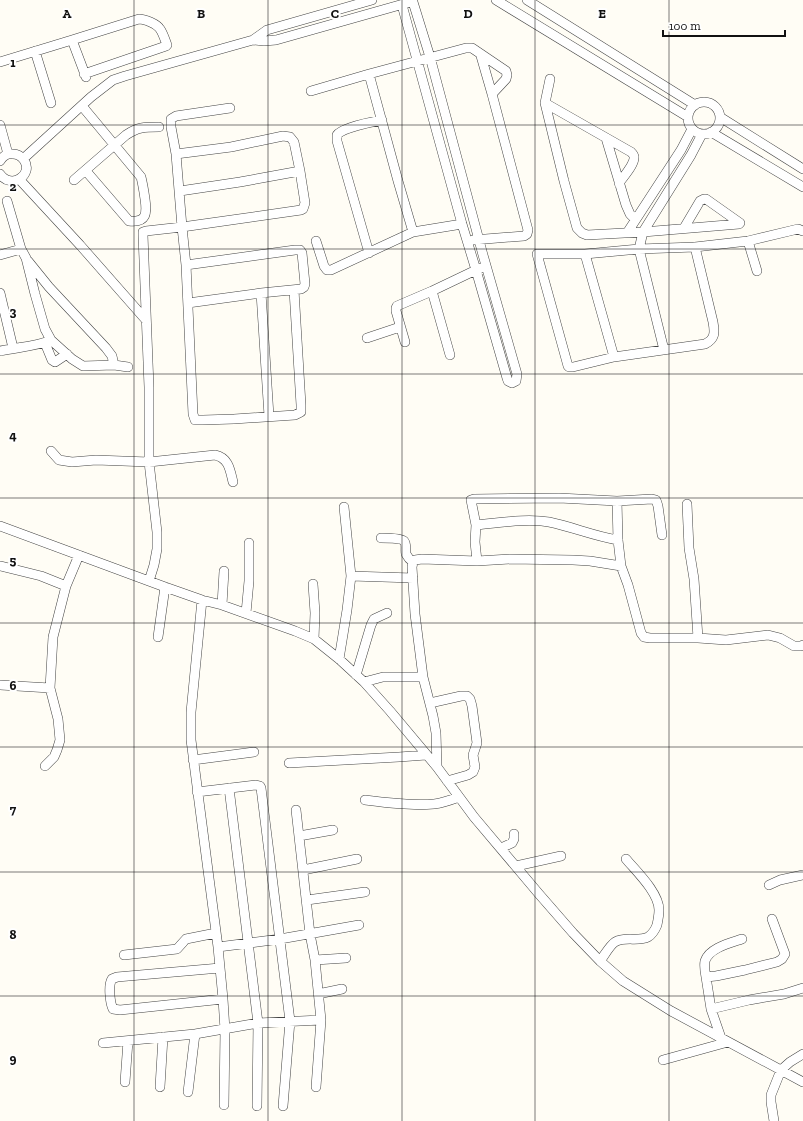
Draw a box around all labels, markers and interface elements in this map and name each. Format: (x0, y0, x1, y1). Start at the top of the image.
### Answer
text: A (63, 6, 72, 21)
text: B (197, 6, 205, 21)
text: C (331, 6, 339, 21)
text: D (463, 6, 473, 21)
text: E (598, 6, 606, 21)
scale bar (663, 12, 785, 38)
text: 100 m (669, 19, 701, 33)
text: 1 (10, 55, 16, 70)
text: 2 (10, 179, 17, 194)
text: 3 (10, 304, 17, 319)
text: 4 (9, 428, 17, 443)
text: 5 (10, 553, 17, 568)
text: 6 (10, 678, 17, 693)
text: 7 (10, 802, 17, 817)
text: 8 (9, 927, 17, 942)
text: 9 (10, 1051, 17, 1066)

